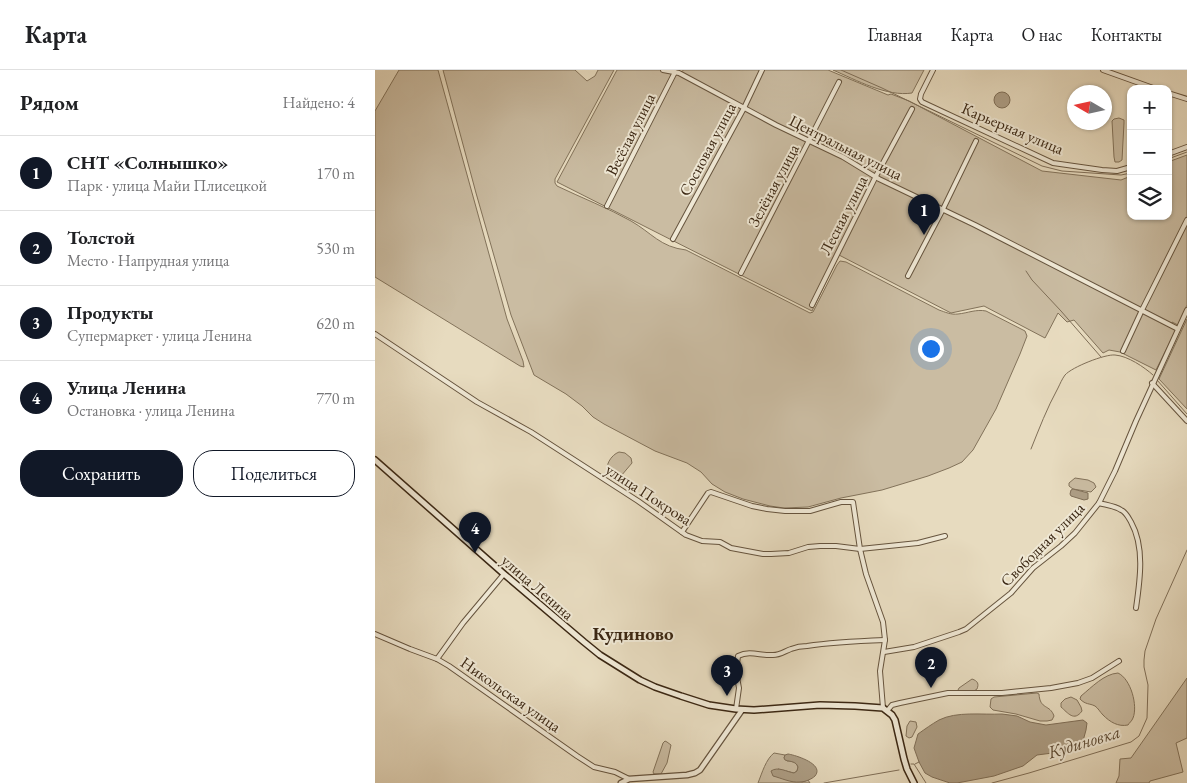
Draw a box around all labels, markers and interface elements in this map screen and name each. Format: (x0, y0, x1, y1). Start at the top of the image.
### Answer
text: Карта (25, 19, 87, 50)
text: Главная (868, 23, 922, 46)
text: Карта (950, 23, 993, 46)
text: О нас (1021, 23, 1063, 46)
text: Контакты (1091, 23, 1162, 46)
north arrow (1067, 85, 1112, 130)
map controls (1127, 85, 1172, 220)
button: + (1127, 85, 1172, 130)
text: Рядом (20, 89, 79, 116)
street label: Весёлая улица (601, 89, 660, 179)
text: Найдено: 4 (283, 92, 355, 113)
street label: Сосновая улица (674, 98, 741, 200)
street label: Карьерная улица (959, 98, 1067, 160)
street label: Центральная улица (786, 110, 906, 185)
button: − (1127, 130, 1172, 175)
street label: Зелёная улица (743, 140, 804, 230)
text: СНТ «Солнышко» (67, 150, 228, 175)
text: 1 (32, 163, 40, 184)
text: 170 m (316, 163, 355, 184)
street label: Лесная улица (815, 172, 873, 258)
text: Парк · улица Майи Плисецкой (67, 175, 267, 196)
button: layers (1127, 175, 1172, 220)
pin: 1 (908, 194, 940, 235)
text: Толстой (67, 225, 135, 250)
text: 2 (32, 238, 40, 259)
text: 530 m (316, 238, 355, 259)
text: Место · Напрудная улица (67, 250, 229, 271)
text: Продукты (67, 300, 153, 325)
text: 3 (32, 313, 40, 334)
text: 620 m (316, 313, 355, 334)
text: Супермаркет · улица Ленина (67, 325, 252, 346)
your location (918, 336, 944, 362)
text: Улица Ленина (67, 375, 186, 400)
text: 4 (32, 388, 40, 409)
text: 770 m (316, 388, 355, 409)
text: Остановка · улица Ленина (67, 400, 235, 421)
button: Сохранить (20, 450, 183, 497)
button: Поделиться (193, 450, 355, 497)
street label: улица Покрова (602, 459, 696, 530)
street label: Свободная улица (996, 497, 1089, 591)
pin: 4 (459, 512, 491, 553)
street label: улица Ленина (497, 550, 579, 625)
district label: Кудиново (593, 621, 674, 646)
pin: 2 (915, 647, 947, 688)
street label: Никольская улица (456, 652, 566, 737)
pin: 3 (711, 655, 743, 696)
water label: Кудиновка (1044, 720, 1123, 765)

